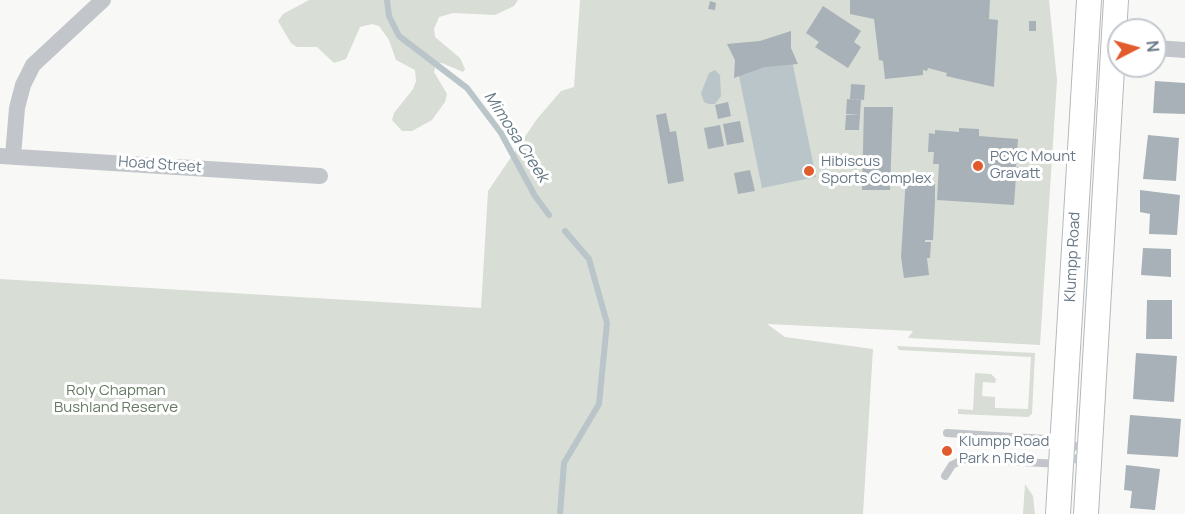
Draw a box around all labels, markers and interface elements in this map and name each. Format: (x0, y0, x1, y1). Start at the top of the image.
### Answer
north arrow (1107, 18, 1167, 78)
text: N (1141, 39, 1164, 53)
water label: Mimosa Creek (480, 88, 552, 186)
place label: PCYC Mount Gravatt (990, 148, 1076, 183)
street label: Hoad Street (118, 153, 202, 177)
place label: Hibiscus Sports Complex (821, 153, 931, 188)
marker: PCYC Mount Gravatt (971, 159, 985, 173)
marker: Hibiscus Sports Complex (802, 164, 816, 178)
street label: Klumpp Road (1062, 211, 1084, 303)
park label: Roly Chapman Bushland Reserve (54, 382, 178, 417)
place label: Klumpp Road Park n Ride (959, 433, 1049, 468)
marker: Klumpp Road Park n Ride (940, 444, 954, 458)

